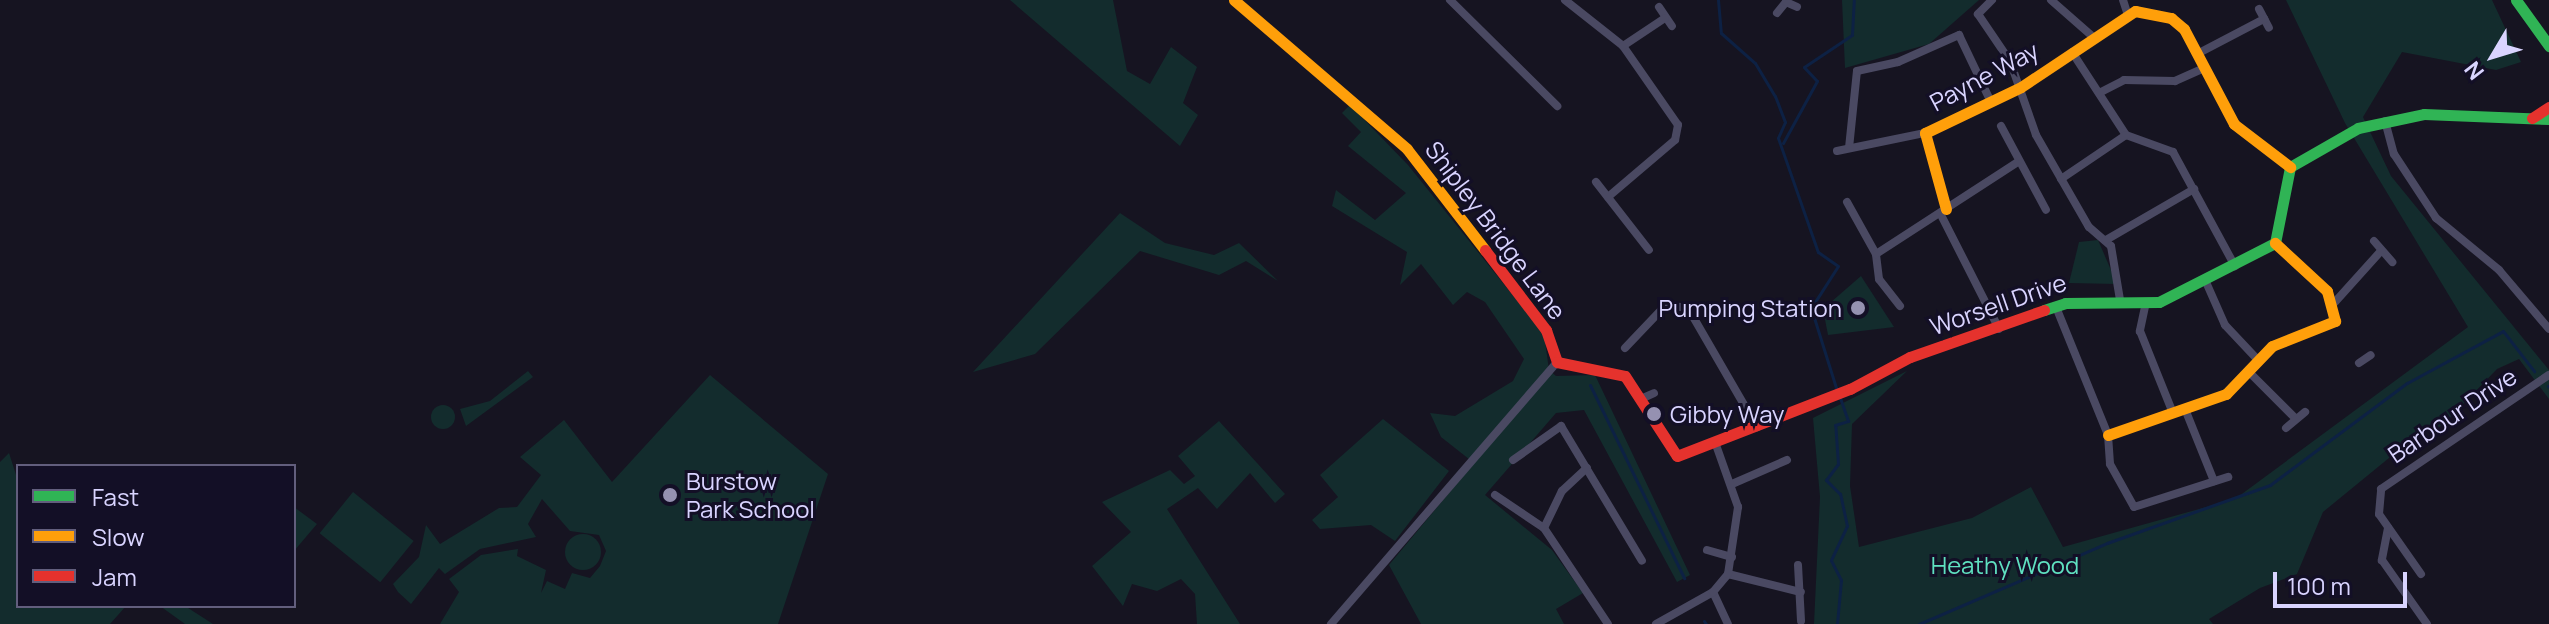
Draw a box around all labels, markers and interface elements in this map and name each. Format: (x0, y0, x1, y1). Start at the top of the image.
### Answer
north arrow (2453, 16, 2533, 96)
street label: Payne Way (1925, 35, 2043, 117)
text: N (2457, 55, 2491, 86)
street label: Shipley Bridge Lane (1420, 135, 1572, 325)
street label: Worsell Drive (1926, 267, 2070, 341)
place label: Pumping Station (1658, 294, 1842, 322)
marker: Pumping Station (1849, 299, 1867, 317)
street label: Barbour Drive (2382, 361, 2522, 469)
place label: Gibby Way (1670, 400, 1784, 428)
marker: Gibby Way (1645, 405, 1663, 423)
legend (16, 464, 296, 608)
place label: Burstow Park School (686, 467, 815, 523)
text: Fast (92, 480, 139, 513)
marker: Burstow Park School (661, 486, 679, 504)
text: Slow (92, 520, 145, 553)
park label: Heathy Wood (1931, 551, 2079, 579)
scale bar (2277, 556, 2411, 606)
text: Jam (92, 560, 137, 593)
text: 100 m (2287, 569, 2351, 602)

